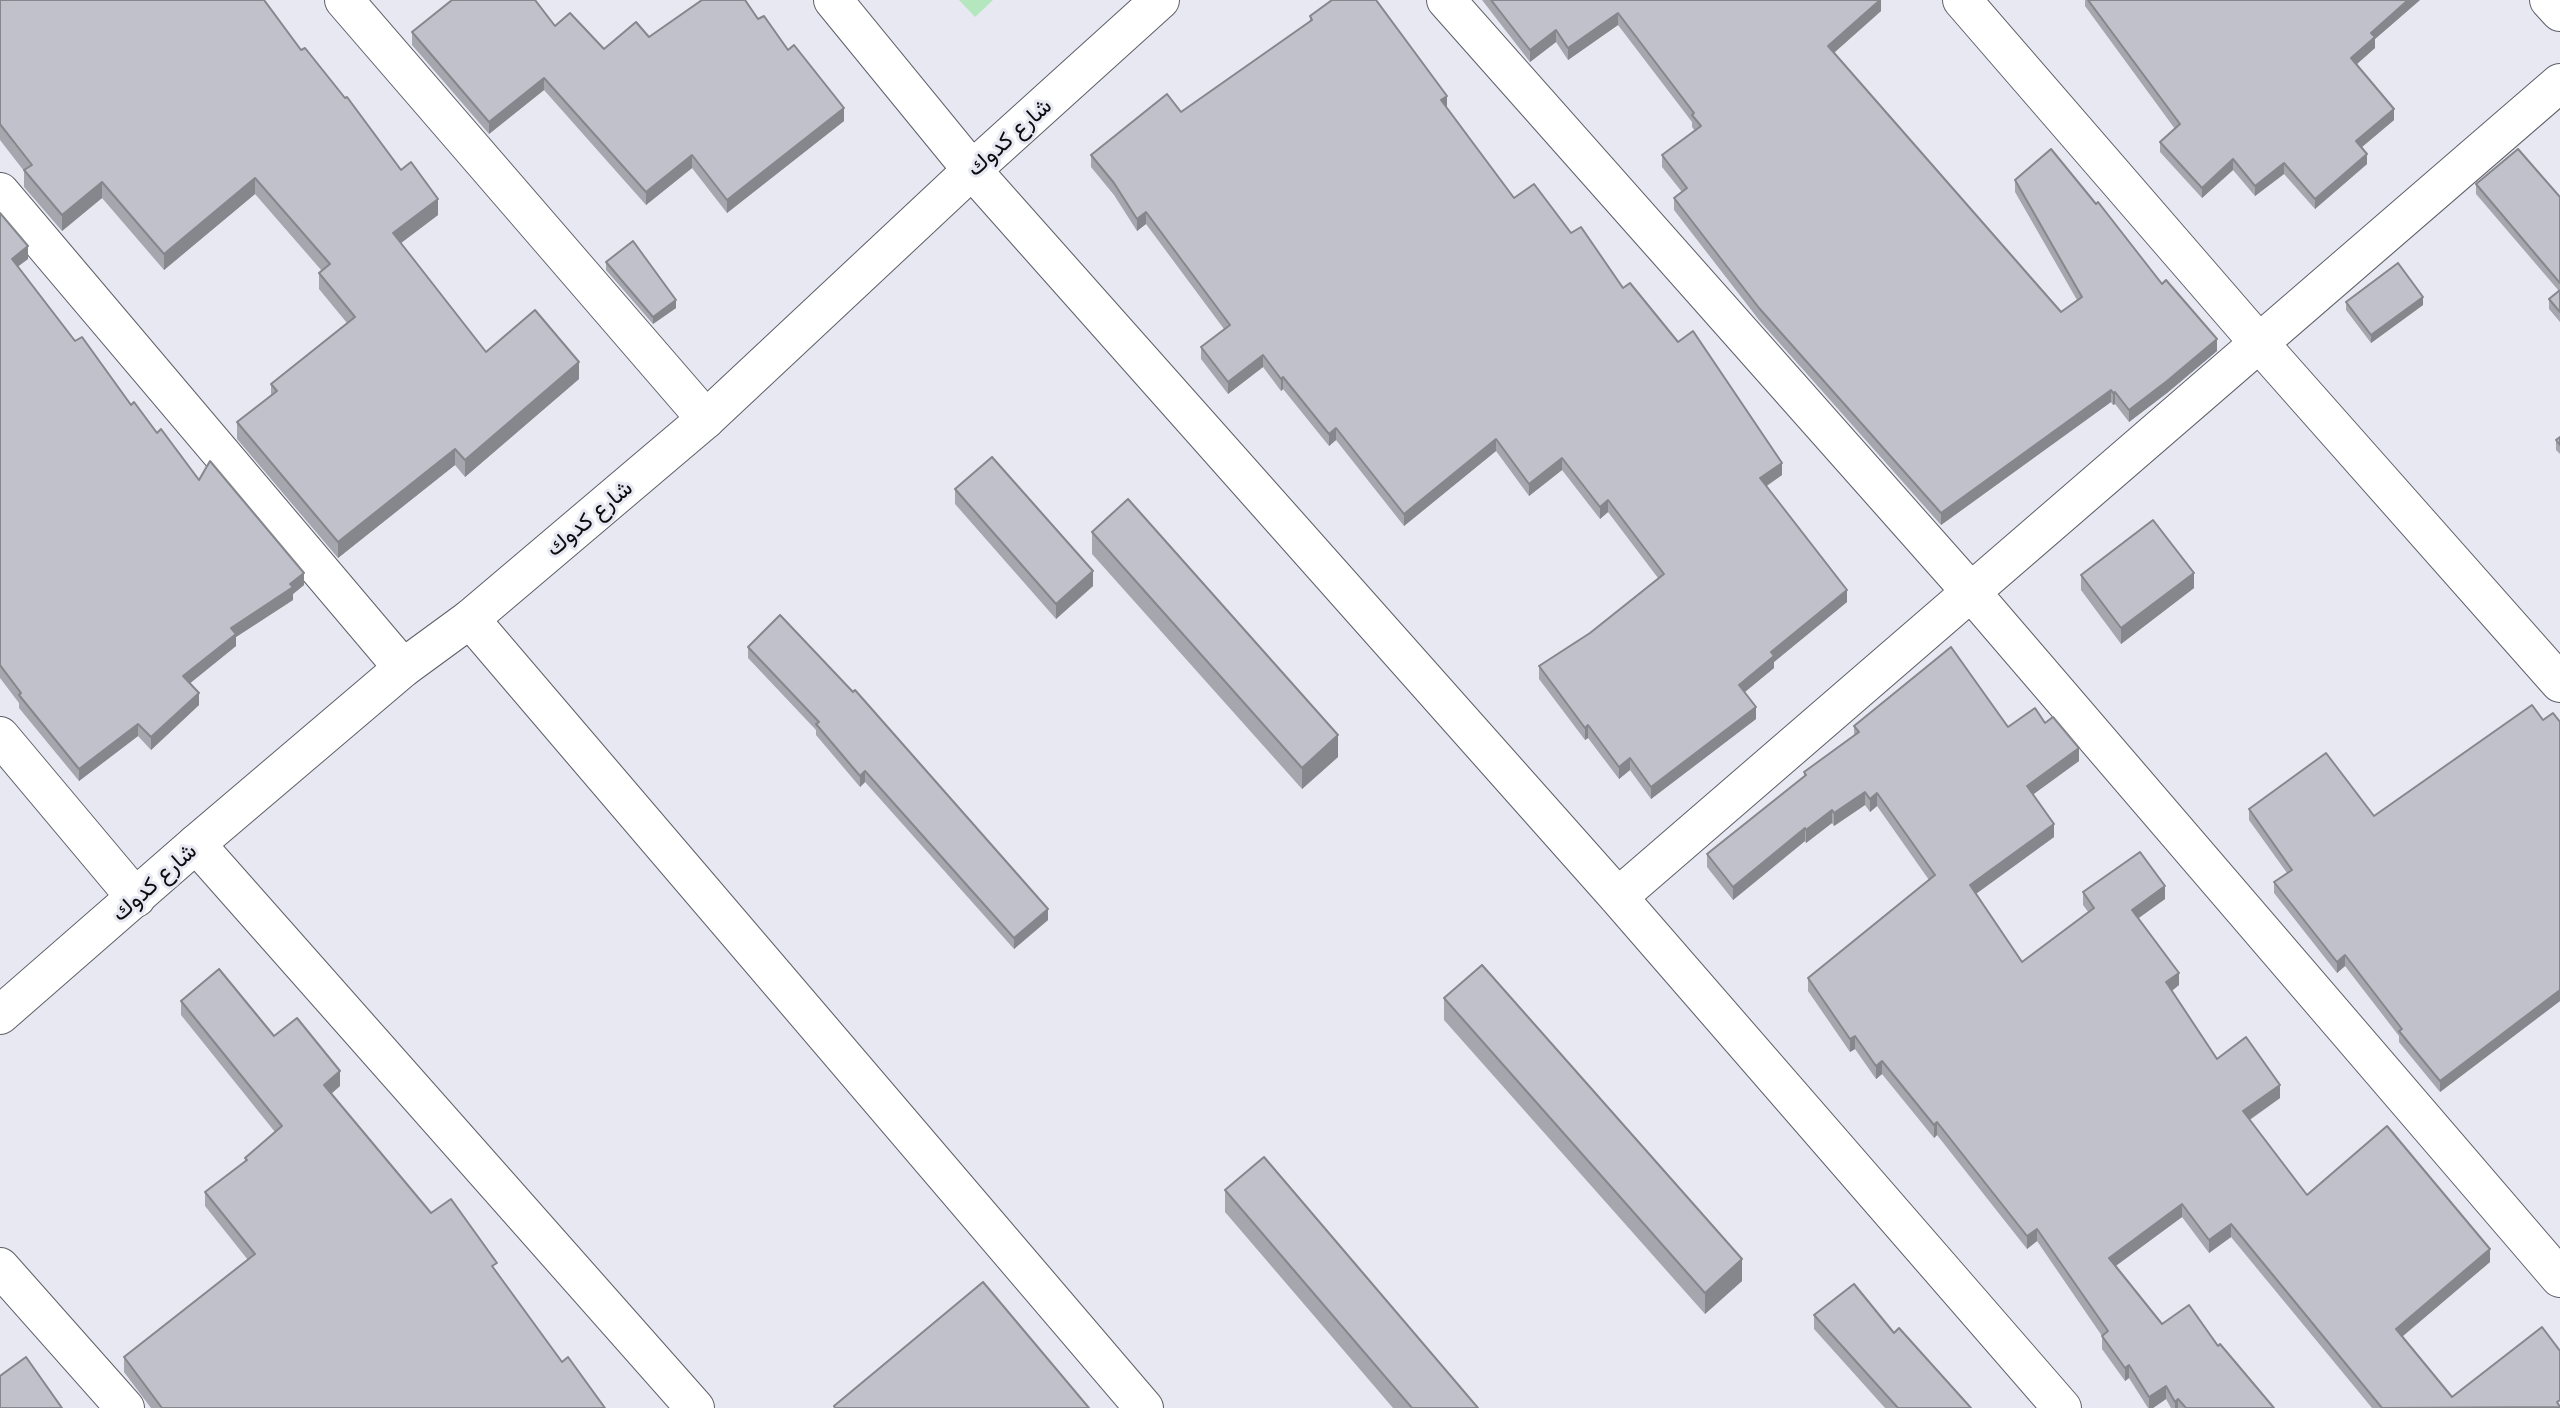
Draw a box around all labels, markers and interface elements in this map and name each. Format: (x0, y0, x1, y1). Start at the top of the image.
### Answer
street label: شارع كدوك (961, 92, 1057, 182)
street label: شارع كدوك (540, 474, 638, 562)
street label: شارع كدوك (106, 837, 202, 927)

